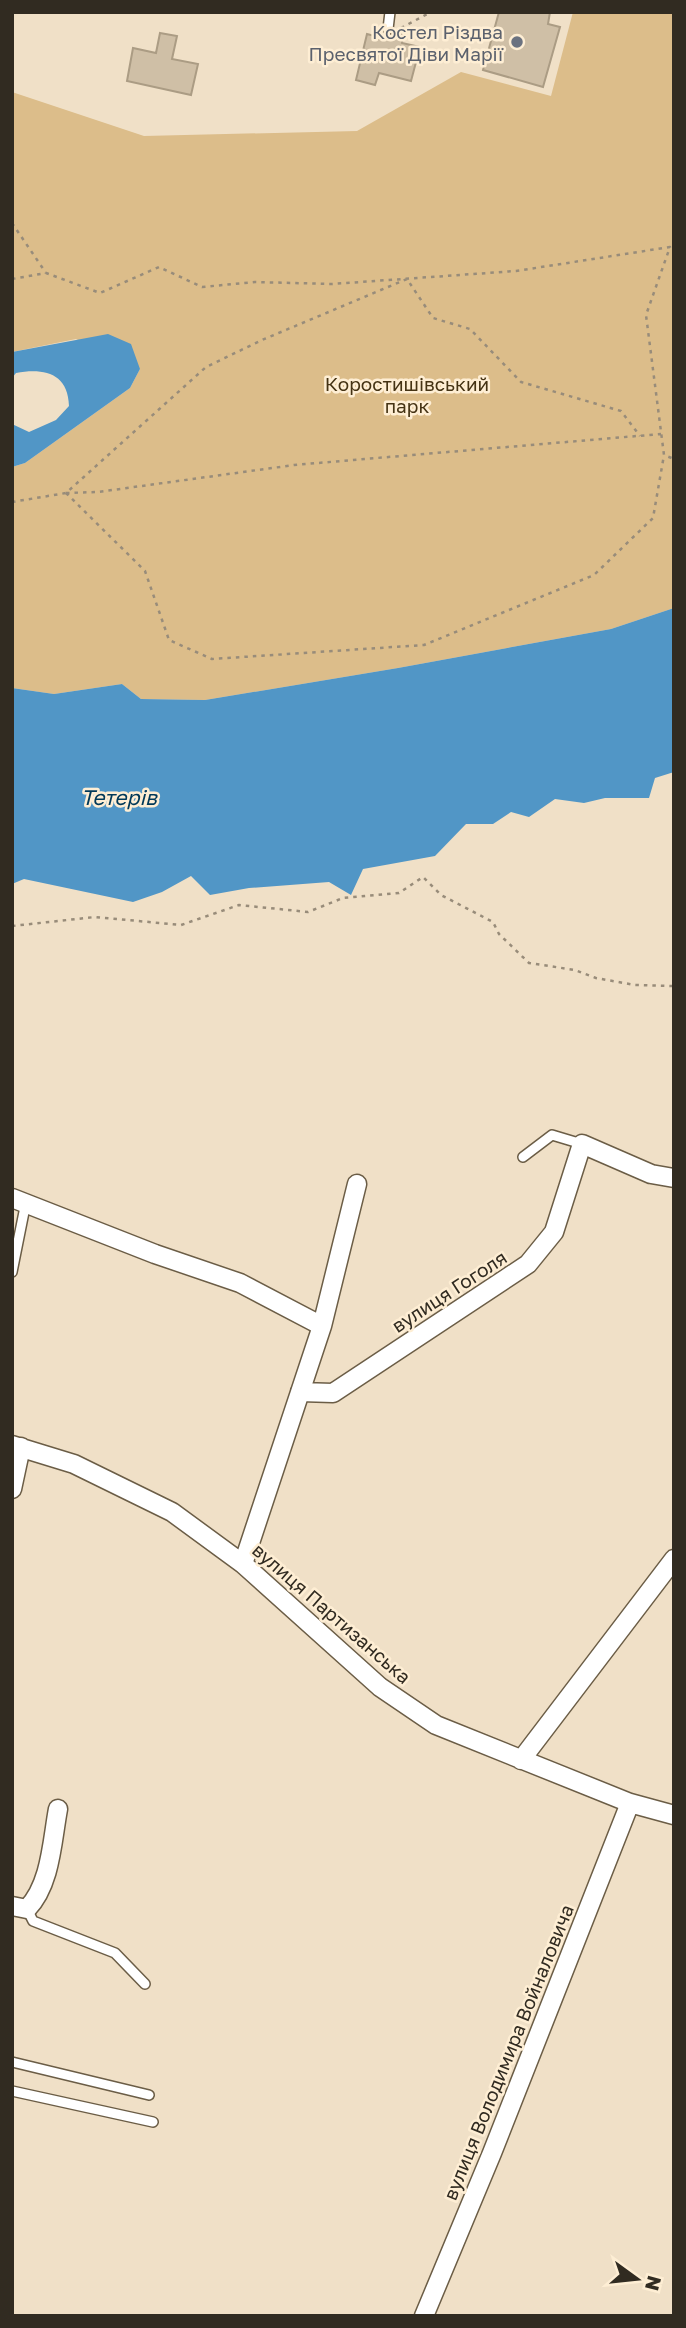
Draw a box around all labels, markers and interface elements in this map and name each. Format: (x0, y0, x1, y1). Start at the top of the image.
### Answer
place label: Костел Різдва Пресвятої Діви Марії (309, 20, 504, 65)
marker: Костел Різдва Пресвятої Діви Марії (509, 34, 525, 50)
park label: Коростишівський парк (325, 372, 489, 417)
water label: Тетерів (81, 784, 158, 810)
street label: вулиця Гоголя (387, 1245, 511, 1337)
street label: вулиця Партизанська (248, 1538, 416, 1688)
street label: вулиця Володимира Войналовича (438, 1901, 578, 2203)
north arrow (602, 2244, 672, 2314)
text: N (641, 2274, 667, 2293)

